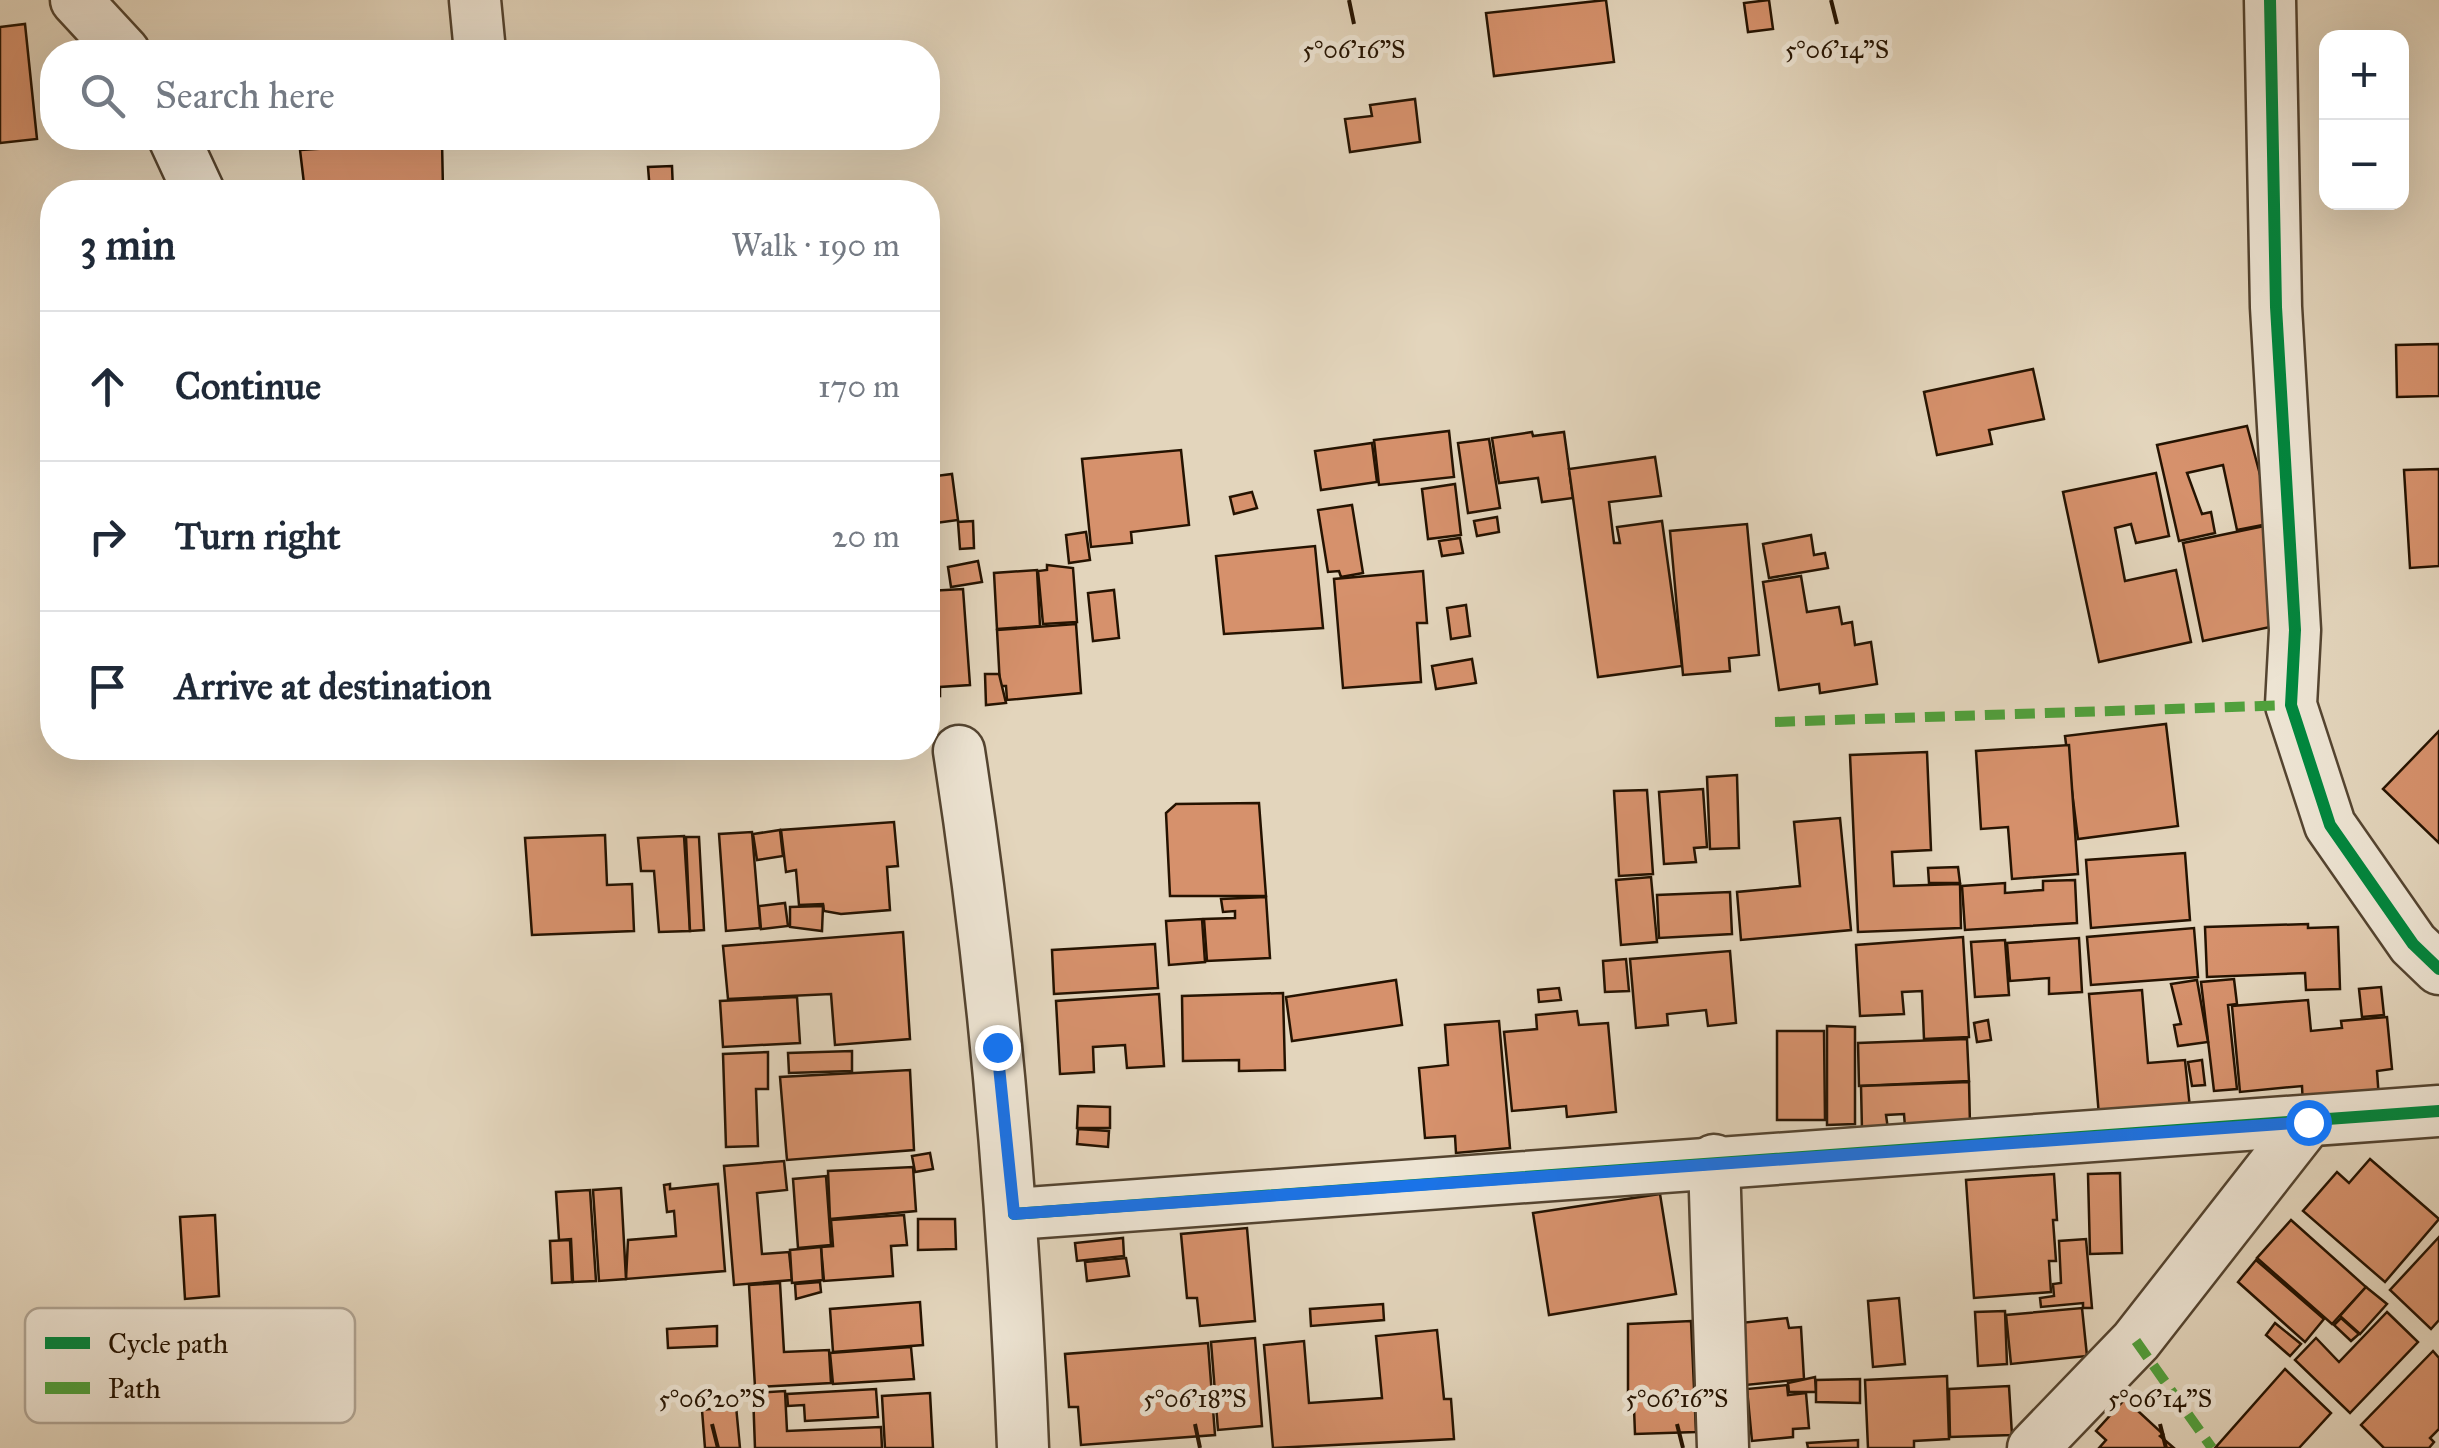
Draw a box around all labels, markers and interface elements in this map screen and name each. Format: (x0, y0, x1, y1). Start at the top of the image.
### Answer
map controls (2319, 30, 2409, 210)
button: + (2319, 30, 2409, 120)
text: 5°06'16"S (1303, 34, 1405, 65)
text: 5°06'14"S (1785, 34, 1889, 65)
search box (40, 40, 940, 150)
icon: search (75, 68, 130, 123)
text: Search here (155, 72, 335, 118)
button: − (2319, 120, 2409, 210)
text: 3 min (80, 219, 175, 271)
text: Walk · 190 m (731, 226, 900, 265)
icon: ahead (80, 359, 135, 414)
text: Continue (175, 363, 321, 409)
text: 170 m (818, 367, 900, 406)
icon: right (80, 509, 135, 564)
text: Turn right (175, 513, 341, 559)
text: 20 m (832, 517, 900, 556)
icon: arrive (80, 659, 135, 714)
text: Arrive at destination (175, 663, 492, 709)
route end (975, 1025, 1021, 1071)
route start (2286, 1100, 2332, 1146)
legend (25, 1308, 355, 1423)
text: Cycle path (108, 1326, 229, 1361)
text: Path (108, 1371, 161, 1406)
text: 5°06'20"S (658, 1383, 766, 1414)
text: 5°06'18"S (1143, 1383, 1247, 1414)
text: 5°06'16"S (1626, 1383, 1728, 1414)
text: 5°06'14"S (2108, 1383, 2212, 1414)

